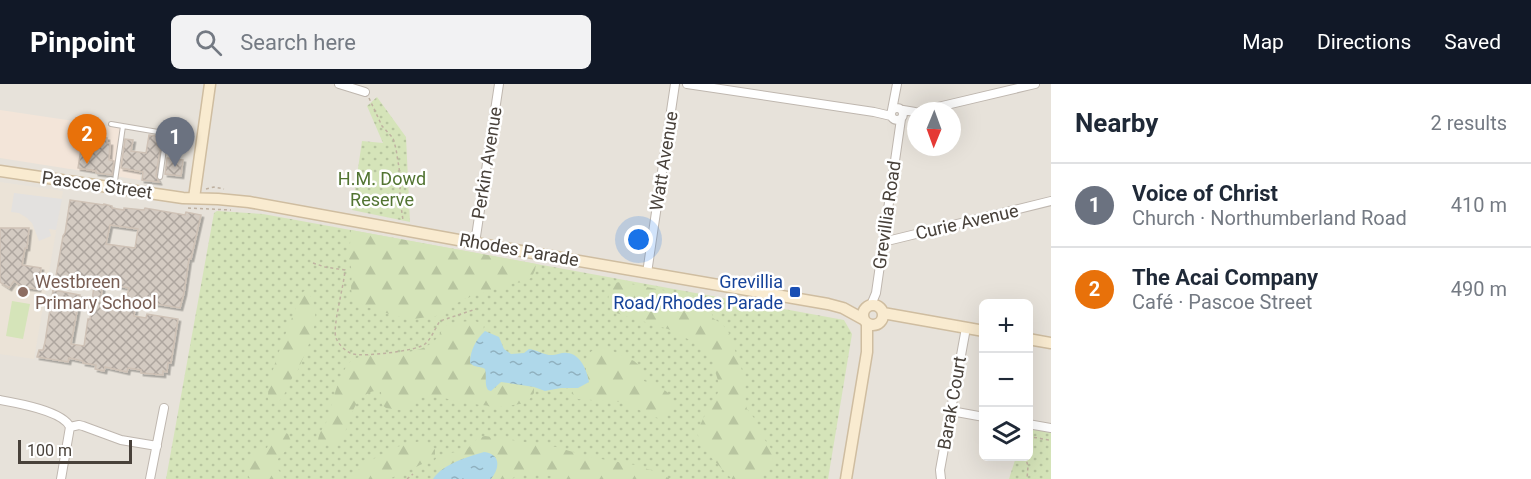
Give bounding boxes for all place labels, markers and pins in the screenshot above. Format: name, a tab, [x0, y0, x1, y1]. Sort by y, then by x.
pin: 2	[68, 115, 106, 164]
pin: 1	[156, 118, 195, 167]
place label: Westbreen Primary School	[35, 271, 157, 313]
place label: Grevillia Road/Rhodes Parade	[613, 271, 783, 313]
marker: Westbreen Primary School	[16, 285, 30, 299]
marker: Grevillia Road/Rhodes Parade	[788, 285, 802, 299]

